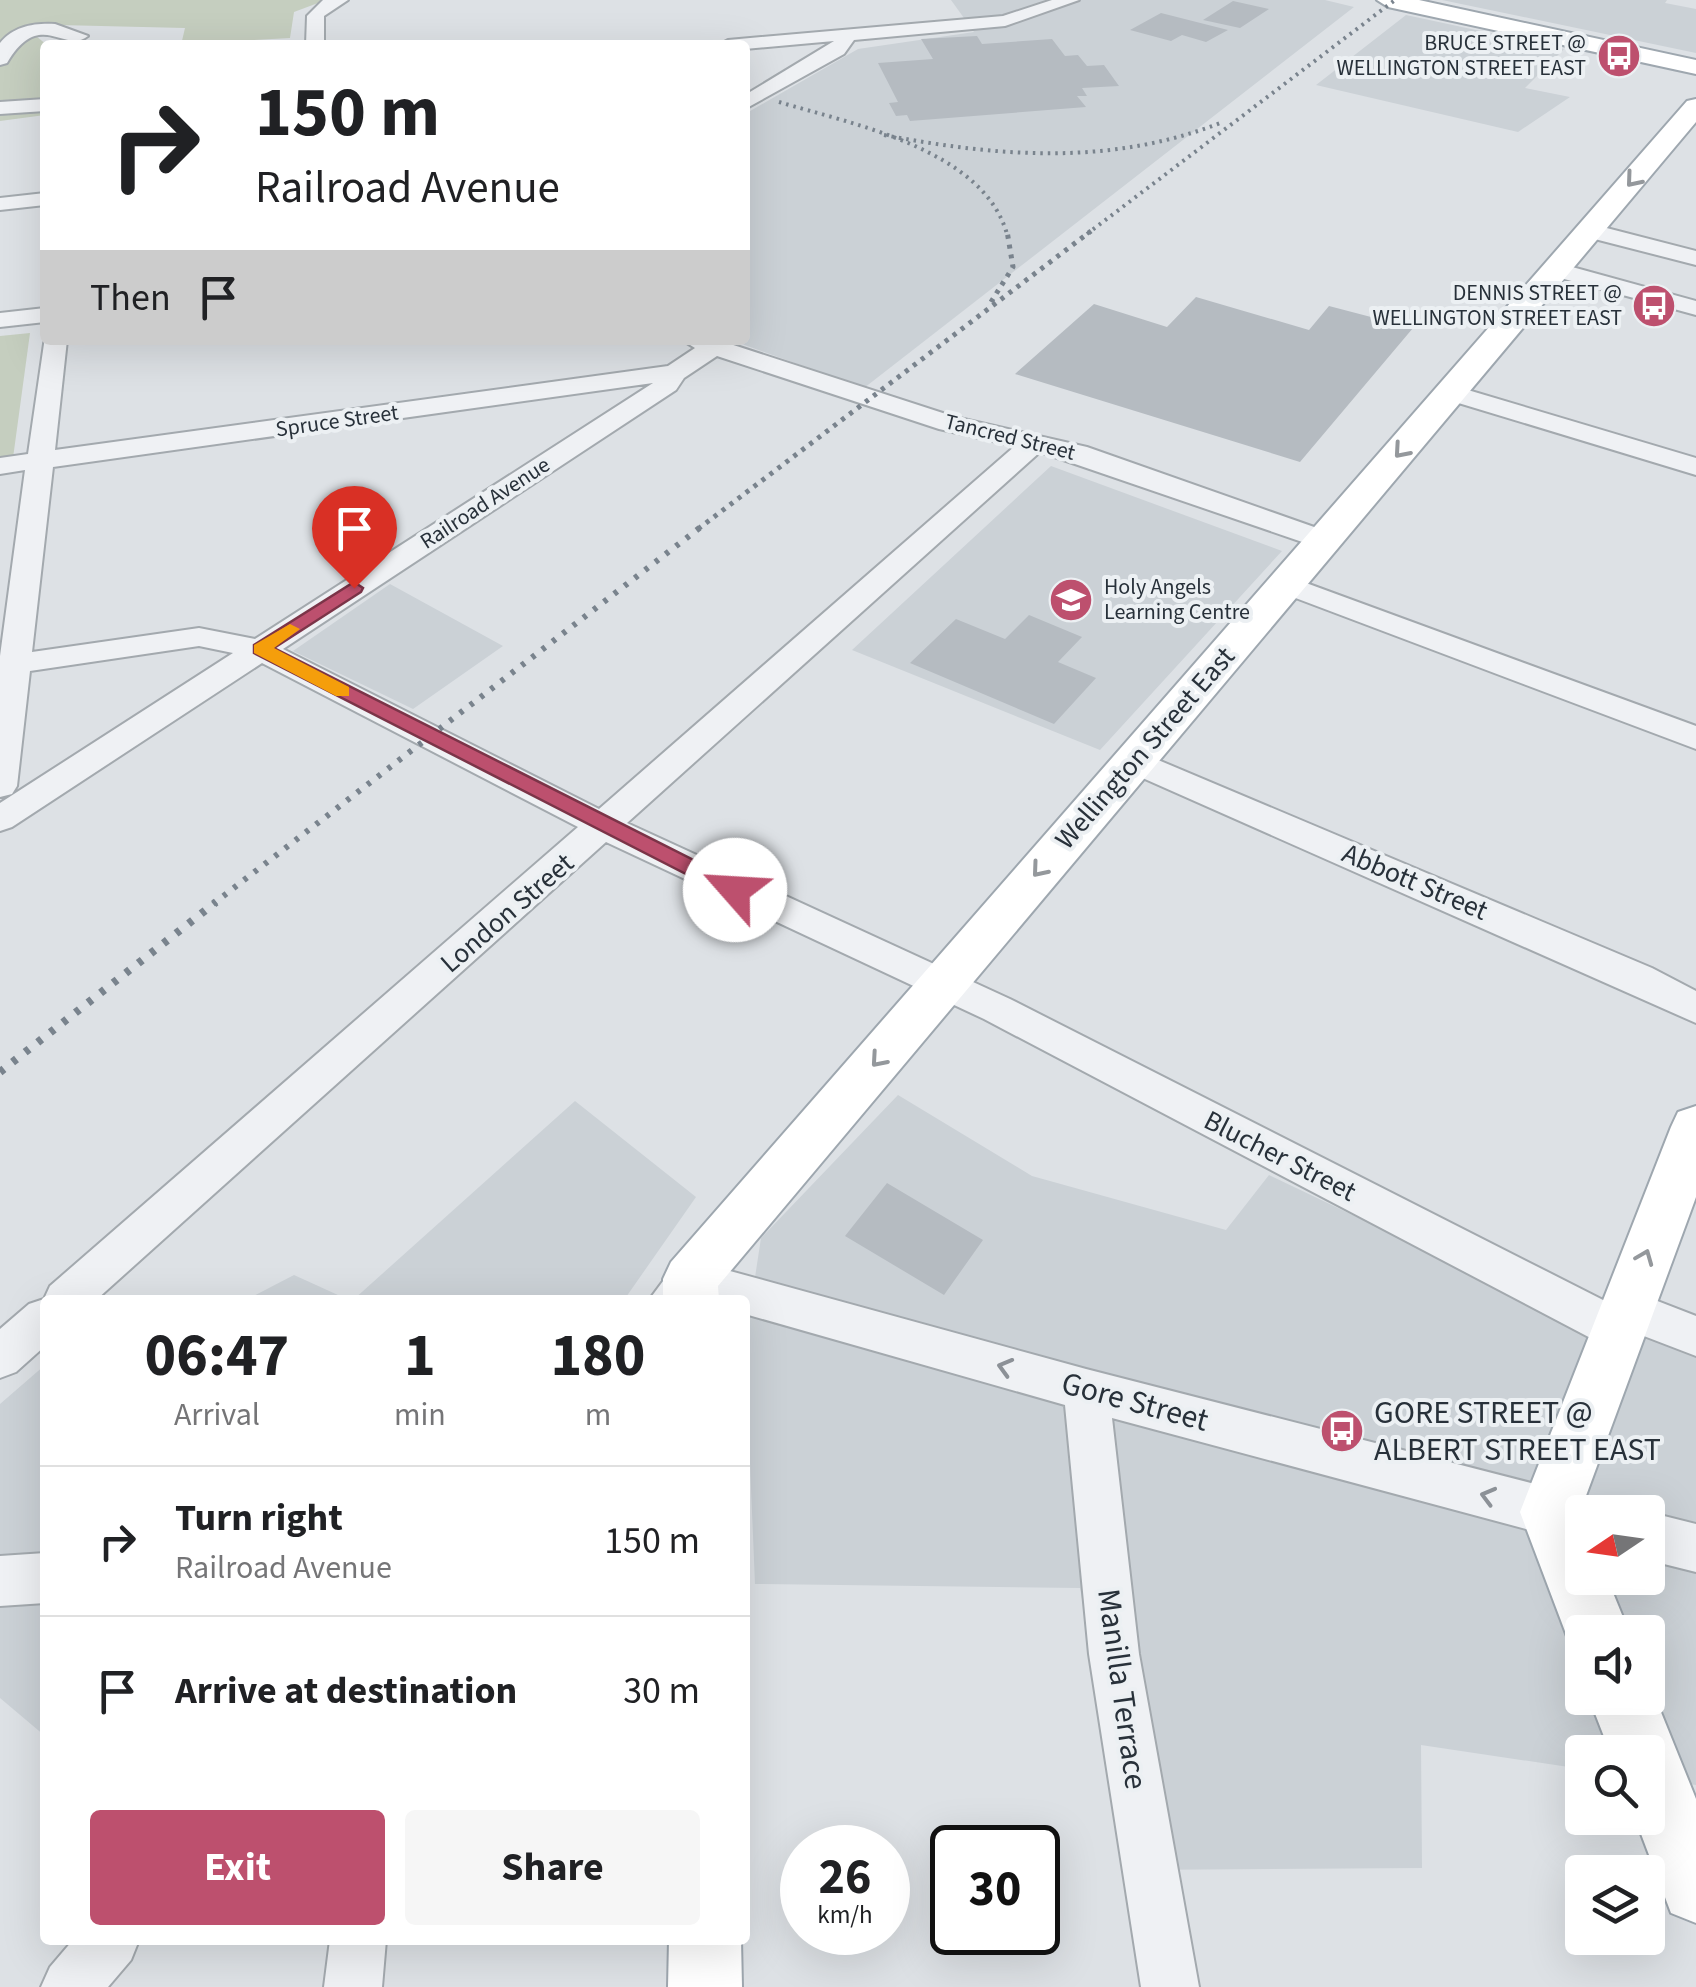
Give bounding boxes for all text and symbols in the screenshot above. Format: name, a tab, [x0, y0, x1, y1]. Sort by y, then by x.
place label: BRUCE STREET @ WELLINGTON STREET EAST	[1336, 27, 1586, 84]
bus stop icon: BRUCE STREET @ WELLINGTON STREET EAST	[1596, 33, 1642, 79]
text: 150 m	[255, 63, 440, 163]
icon: right	[90, 80, 220, 210]
text: Railroad Avenue	[255, 156, 560, 220]
one-way arrow	[1627, 168, 1645, 186]
icon: arrive	[191, 270, 246, 325]
text: Then	[90, 271, 171, 325]
place label: DENNIS STREET @ WELLINGTON STREET EAST	[1372, 277, 1622, 334]
bus stop icon: DENNIS STREET @ WELLINGTON STREET EAST	[1631, 283, 1677, 329]
street label: Spruce Street	[274, 396, 401, 445]
street label: Tancred Street	[941, 405, 1079, 469]
one-way arrow	[1395, 439, 1413, 458]
street label: Railroad Avenue	[414, 449, 556, 557]
pin	[312, 486, 397, 589]
icon: arrive	[327, 501, 382, 556]
place label: Holy Angels Learning Centre	[1104, 571, 1250, 628]
school or university icon: Holy Angels Learning Centre	[1048, 577, 1094, 623]
street label: Wellington Street East	[1046, 638, 1245, 858]
street label: Abbott Street	[1336, 833, 1495, 931]
position arrow	[683, 838, 787, 942]
street label: London Street	[431, 843, 583, 982]
one-way arrow	[1033, 858, 1051, 877]
one-way arrow	[872, 1048, 890, 1067]
street label: Blucher Street	[1197, 1100, 1364, 1212]
one-way arrow	[1633, 1249, 1653, 1266]
text: 06:47	[145, 1314, 289, 1399]
text: 1	[404, 1314, 436, 1399]
text: 180	[550, 1314, 645, 1399]
one-way arrow	[997, 1358, 1014, 1379]
street label: Gore Street	[1056, 1360, 1214, 1444]
place label: GORE STREET @ ALBERT STREET EAST	[1374, 1390, 1661, 1473]
text: Arrival	[174, 1392, 260, 1438]
text: min	[394, 1392, 446, 1438]
text: m	[585, 1392, 611, 1438]
bus stop icon: GORE STREET @ ALBERT STREET EAST	[1319, 1408, 1365, 1454]
one-way arrow	[1480, 1486, 1497, 1507]
text: Turn right	[175, 1491, 343, 1545]
north arrow	[1565, 1495, 1665, 1595]
map controls	[1565, 1495, 1665, 1955]
icon: right	[90, 1514, 145, 1569]
text: 150 m	[604, 1514, 700, 1568]
text: Railroad Avenue	[175, 1545, 392, 1591]
street label: Manilla Terrace	[1085, 1586, 1159, 1792]
button: sound	[1565, 1615, 1665, 1715]
icon: arrive	[90, 1664, 145, 1719]
text: Arrive at destination	[175, 1664, 517, 1718]
text: 30 m	[623, 1664, 700, 1718]
button: search	[1565, 1735, 1665, 1835]
button: Exit	[90, 1810, 385, 1925]
button: Share	[405, 1810, 700, 1925]
speed limit sign: 30	[930, 1825, 1060, 1955]
text: 26	[819, 1842, 871, 1913]
button: layers	[1565, 1855, 1665, 1955]
text: km/h	[817, 1897, 873, 1933]

